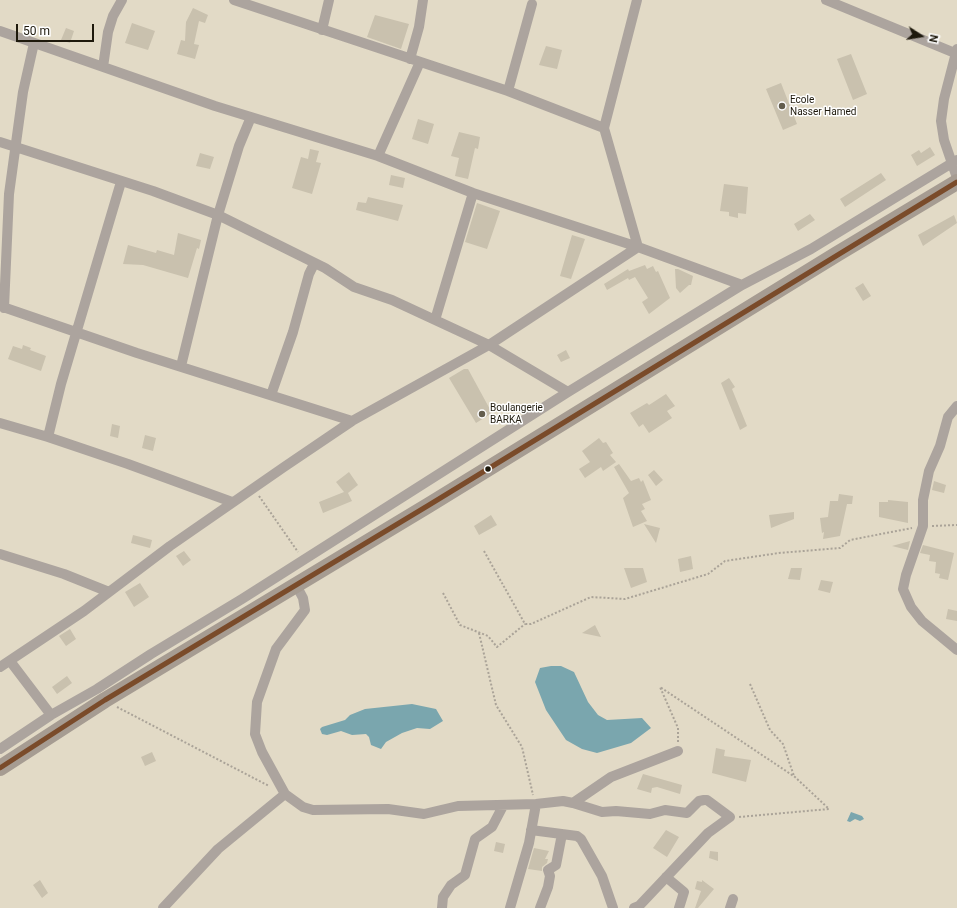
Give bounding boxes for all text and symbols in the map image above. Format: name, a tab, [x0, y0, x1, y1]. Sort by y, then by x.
scale bar	[18, 16, 96, 42]
north arrow	[901, 16, 941, 56]
text: 50 m	[23, 24, 50, 38]
text: N	[926, 33, 940, 44]
place label: Ecole Nasser Hamed	[790, 94, 856, 118]
marker: Ecole Nasser Hamed	[777, 101, 787, 111]
place label: Boulangerie BARKA	[490, 402, 543, 426]
marker: Boulangerie BARKA	[477, 409, 487, 419]
unlabelled marker	[483, 464, 493, 474]

